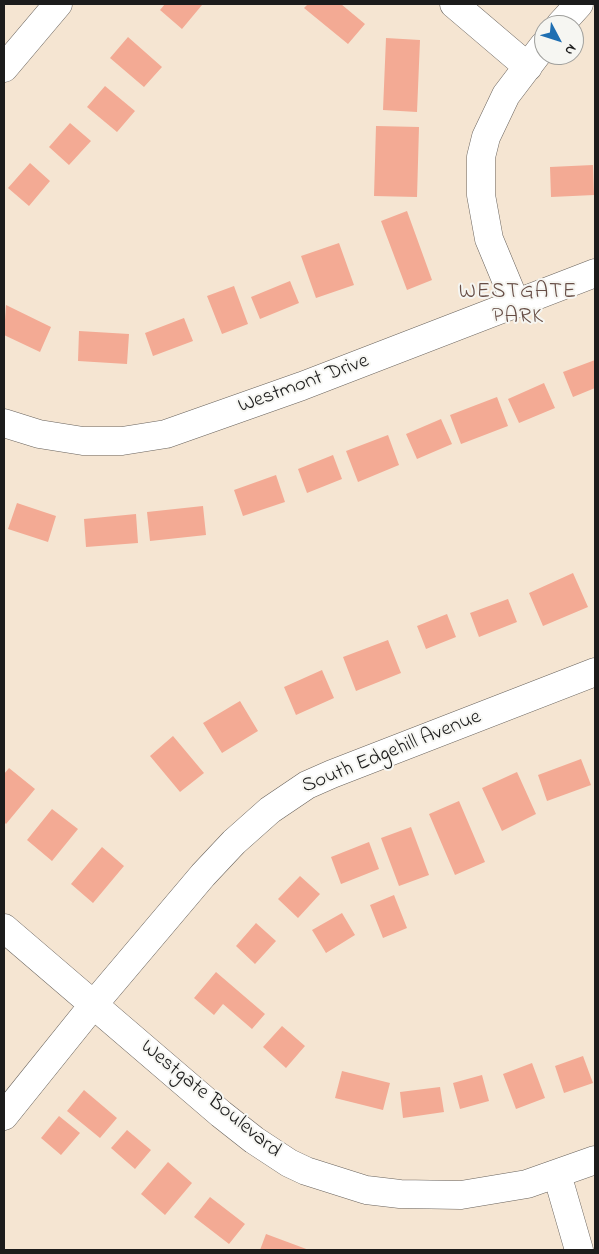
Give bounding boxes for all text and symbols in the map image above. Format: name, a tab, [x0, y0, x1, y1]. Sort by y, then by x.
north arrow	[534, 15, 584, 65]
text: N	[559, 39, 581, 60]
district label: WESTGATE PARK	[458, 280, 578, 332]
street label: Westmont Drive	[235, 350, 373, 420]
street label: South Edgehill Avenue	[299, 706, 485, 800]
street label: Westgate Boulevard	[135, 1036, 285, 1164]

